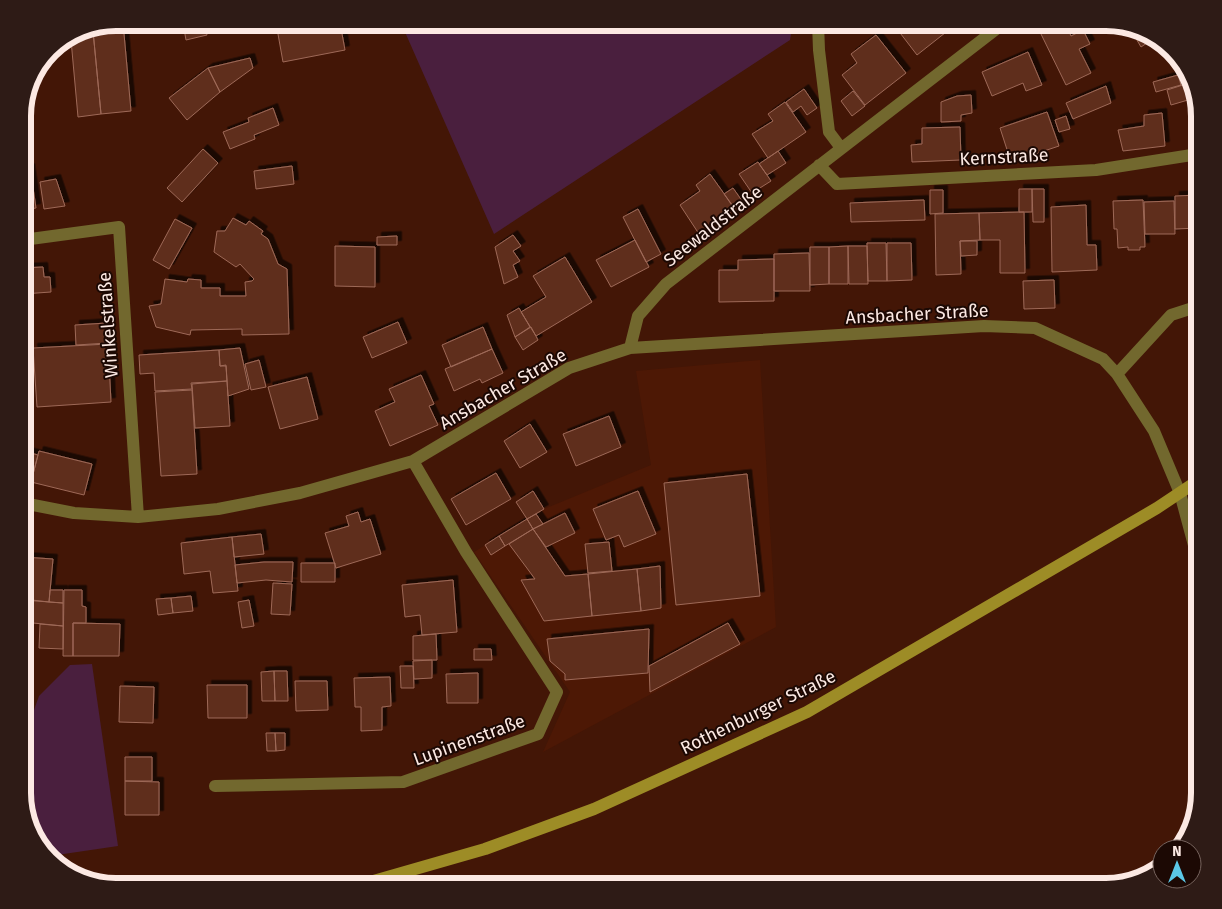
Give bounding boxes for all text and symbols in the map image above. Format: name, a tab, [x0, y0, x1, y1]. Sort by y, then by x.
street label: Kernstraße	[959, 144, 1049, 170]
street label: Seewaldstraße	[659, 181, 767, 271]
street label: Winkelstraße	[93, 271, 123, 379]
street label: Ansbacher Straße	[845, 299, 989, 329]
street label: Ansbacher Straße	[436, 344, 570, 434]
street label: Rothenburger Straße	[677, 665, 839, 759]
street label: Lupinenstraße	[410, 710, 528, 770]
north arrow	[1152, 839, 1202, 889]
text: N	[1172, 843, 1182, 860]

